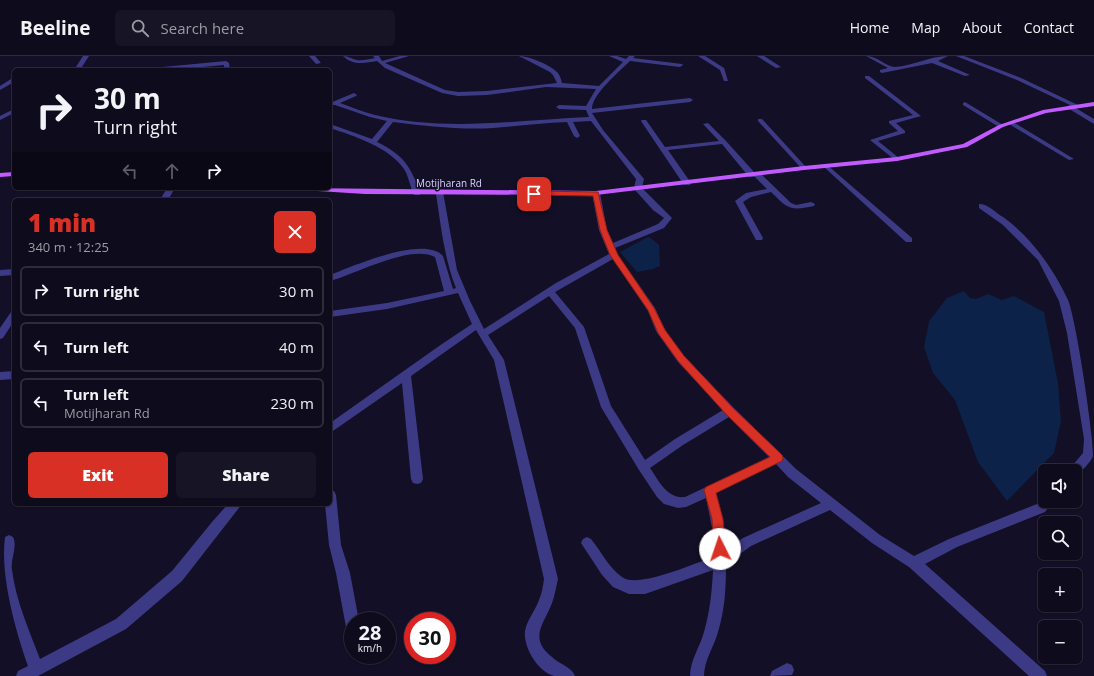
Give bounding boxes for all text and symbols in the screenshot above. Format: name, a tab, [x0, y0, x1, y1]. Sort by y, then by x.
search box	[115, 10, 395, 46]
text: Beeline	[20, 15, 91, 41]
icon: search	[129, 17, 151, 39]
text: Search here	[161, 18, 244, 38]
text: Home	[850, 18, 889, 37]
text: Map	[911, 18, 940, 37]
text: About	[962, 18, 1002, 37]
text: Contact	[1024, 18, 1074, 37]
text: 30 m	[94, 79, 161, 117]
icon: right	[28, 84, 80, 136]
text: Turn right	[94, 115, 177, 139]
icon: left	[119, 160, 141, 182]
icon: ahead	[161, 160, 183, 182]
icon: right	[203, 160, 225, 182]
street label: Motijharan Rd	[416, 176, 482, 190]
pin	[517, 177, 551, 211]
icon: arrive	[523, 183, 545, 205]
text: 1 min	[28, 206, 96, 239]
button: close	[274, 211, 316, 253]
text: 340 m · 12:25	[28, 238, 109, 256]
icon: right	[30, 280, 52, 302]
text: Turn right	[64, 281, 139, 301]
text: 30 m	[279, 281, 314, 301]
icon: left	[30, 336, 52, 358]
text: Turn left	[64, 337, 129, 357]
text: 40 m	[279, 337, 314, 357]
text: Turn left	[64, 384, 129, 404]
icon: left	[30, 392, 52, 414]
text: 230 m	[270, 393, 314, 413]
text: Motijharan Rd	[64, 404, 150, 422]
button: Exit	[28, 452, 168, 498]
button: Share	[176, 452, 316, 498]
map controls	[1038, 464, 1082, 664]
button: sound	[1038, 464, 1082, 508]
button: search	[1038, 516, 1082, 560]
position arrow	[699, 528, 741, 570]
button: +	[1038, 568, 1082, 612]
speed limit sign: 30	[404, 612, 456, 664]
text: 28	[359, 619, 381, 646]
button: −	[1038, 620, 1082, 664]
text: km/h	[358, 641, 382, 655]

